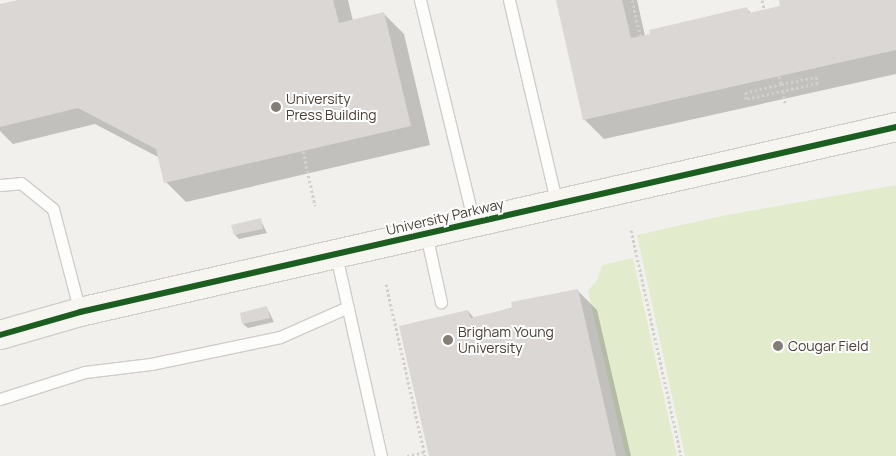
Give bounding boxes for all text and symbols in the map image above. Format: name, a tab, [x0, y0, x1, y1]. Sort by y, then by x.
place label: University Press Building	[286, 91, 377, 124]
marker: University Press Building	[270, 101, 282, 113]
street label: University Parkway	[384, 195, 506, 239]
place label: Brigham Young University	[458, 324, 554, 357]
marker: Brigham Young University	[442, 334, 454, 346]
place label: Cougar Field	[788, 338, 869, 354]
marker: Cougar Field	[772, 340, 784, 352]

